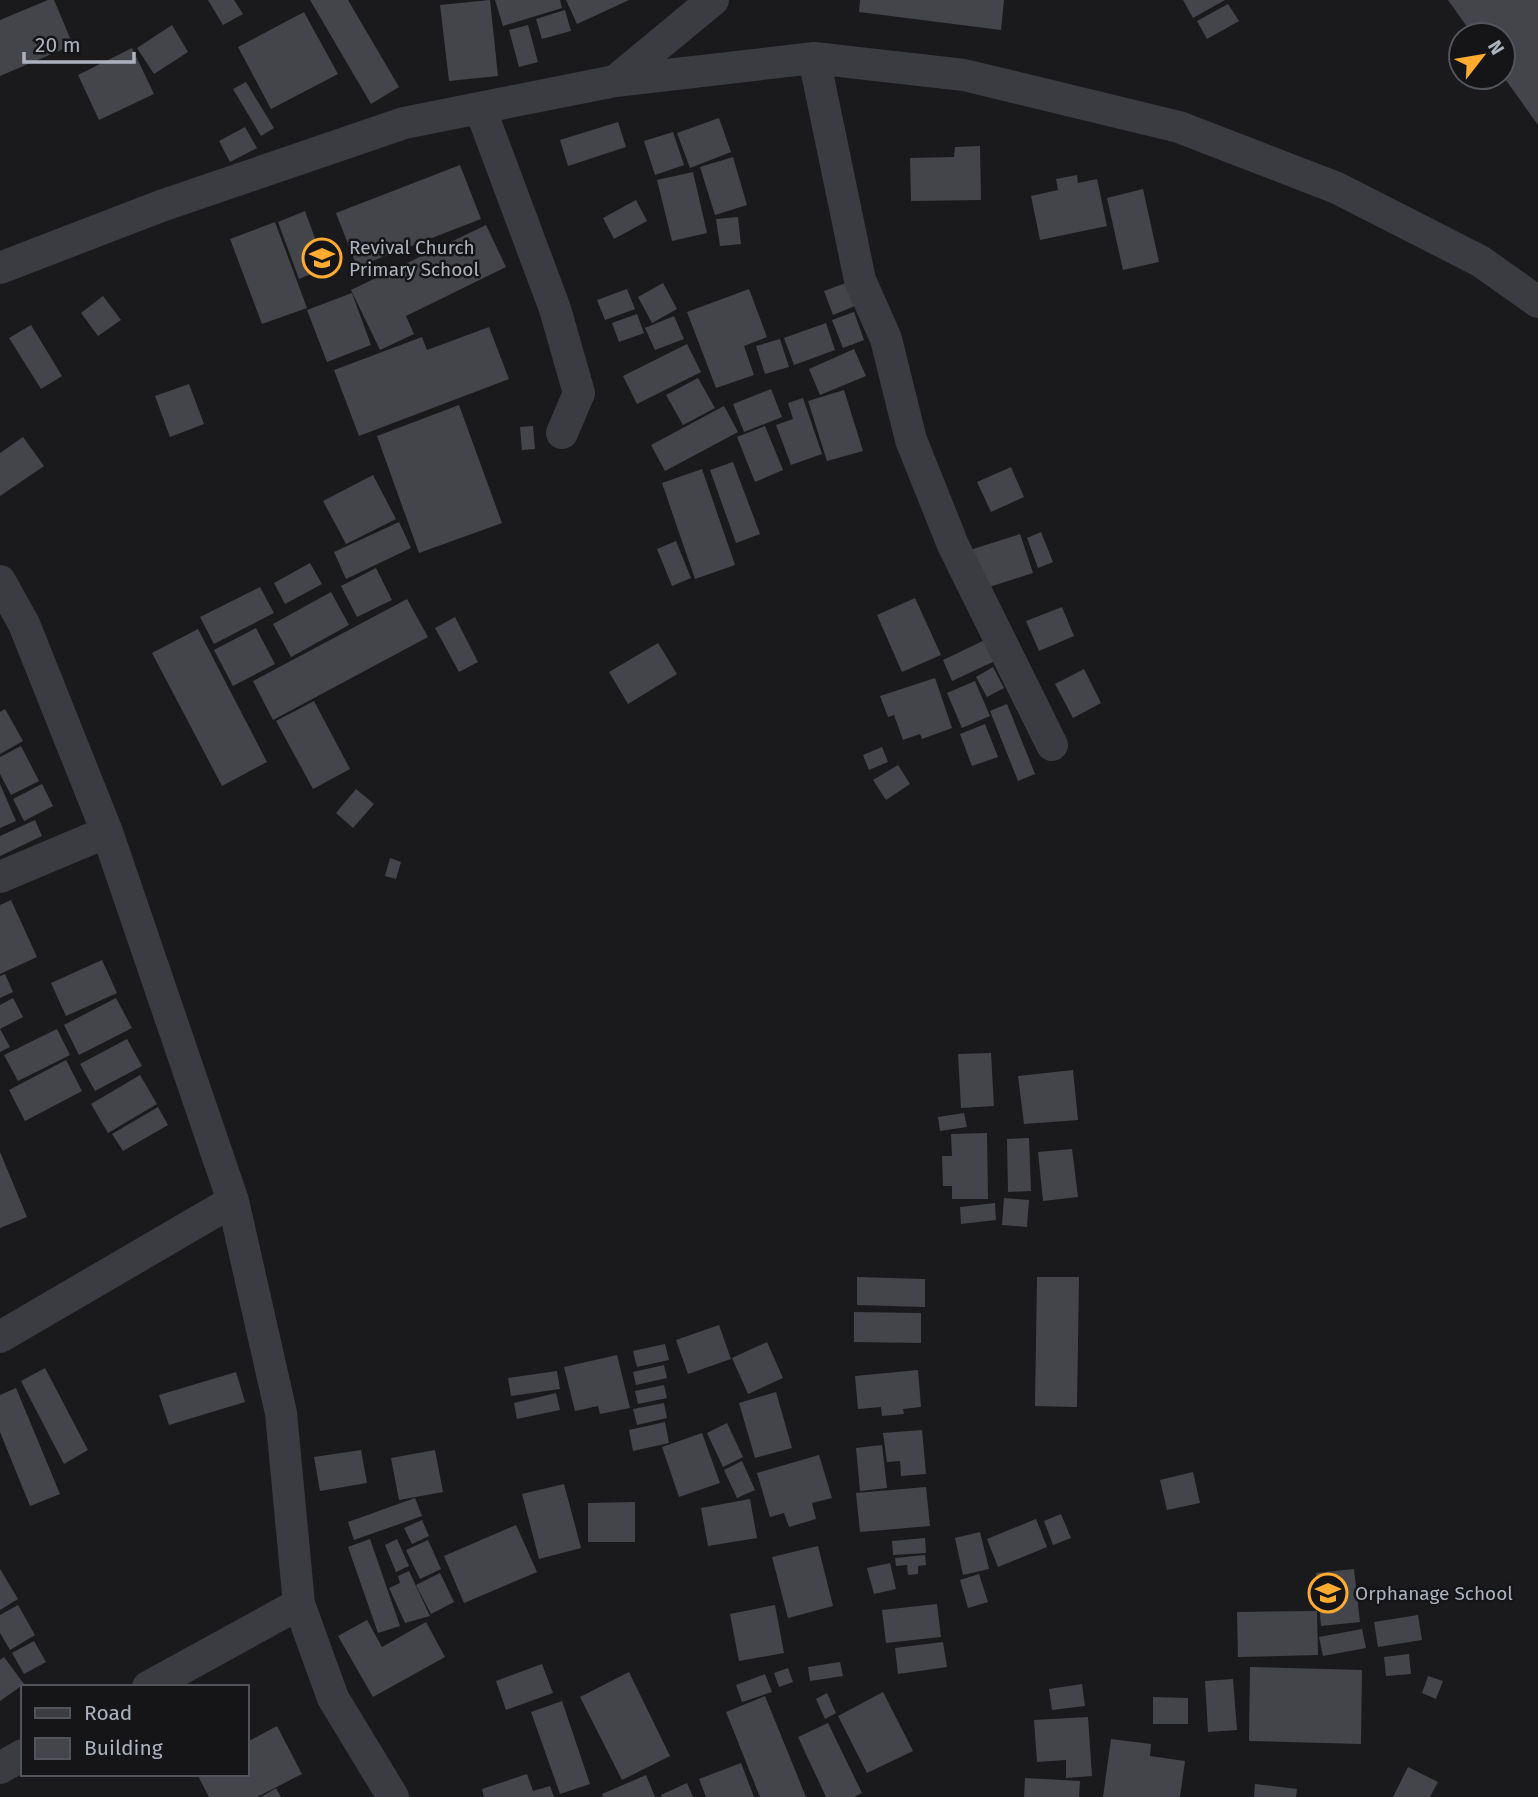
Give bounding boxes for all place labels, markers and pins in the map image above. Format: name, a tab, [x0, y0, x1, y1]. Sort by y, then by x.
place label: Revival Church Primary School	[349, 236, 479, 281]
school or university icon: Revival Church Primary School	[301, 237, 343, 279]
school or university icon: Orphanage School	[1307, 1572, 1349, 1614]
place label: Orphanage School	[1355, 1582, 1513, 1605]

